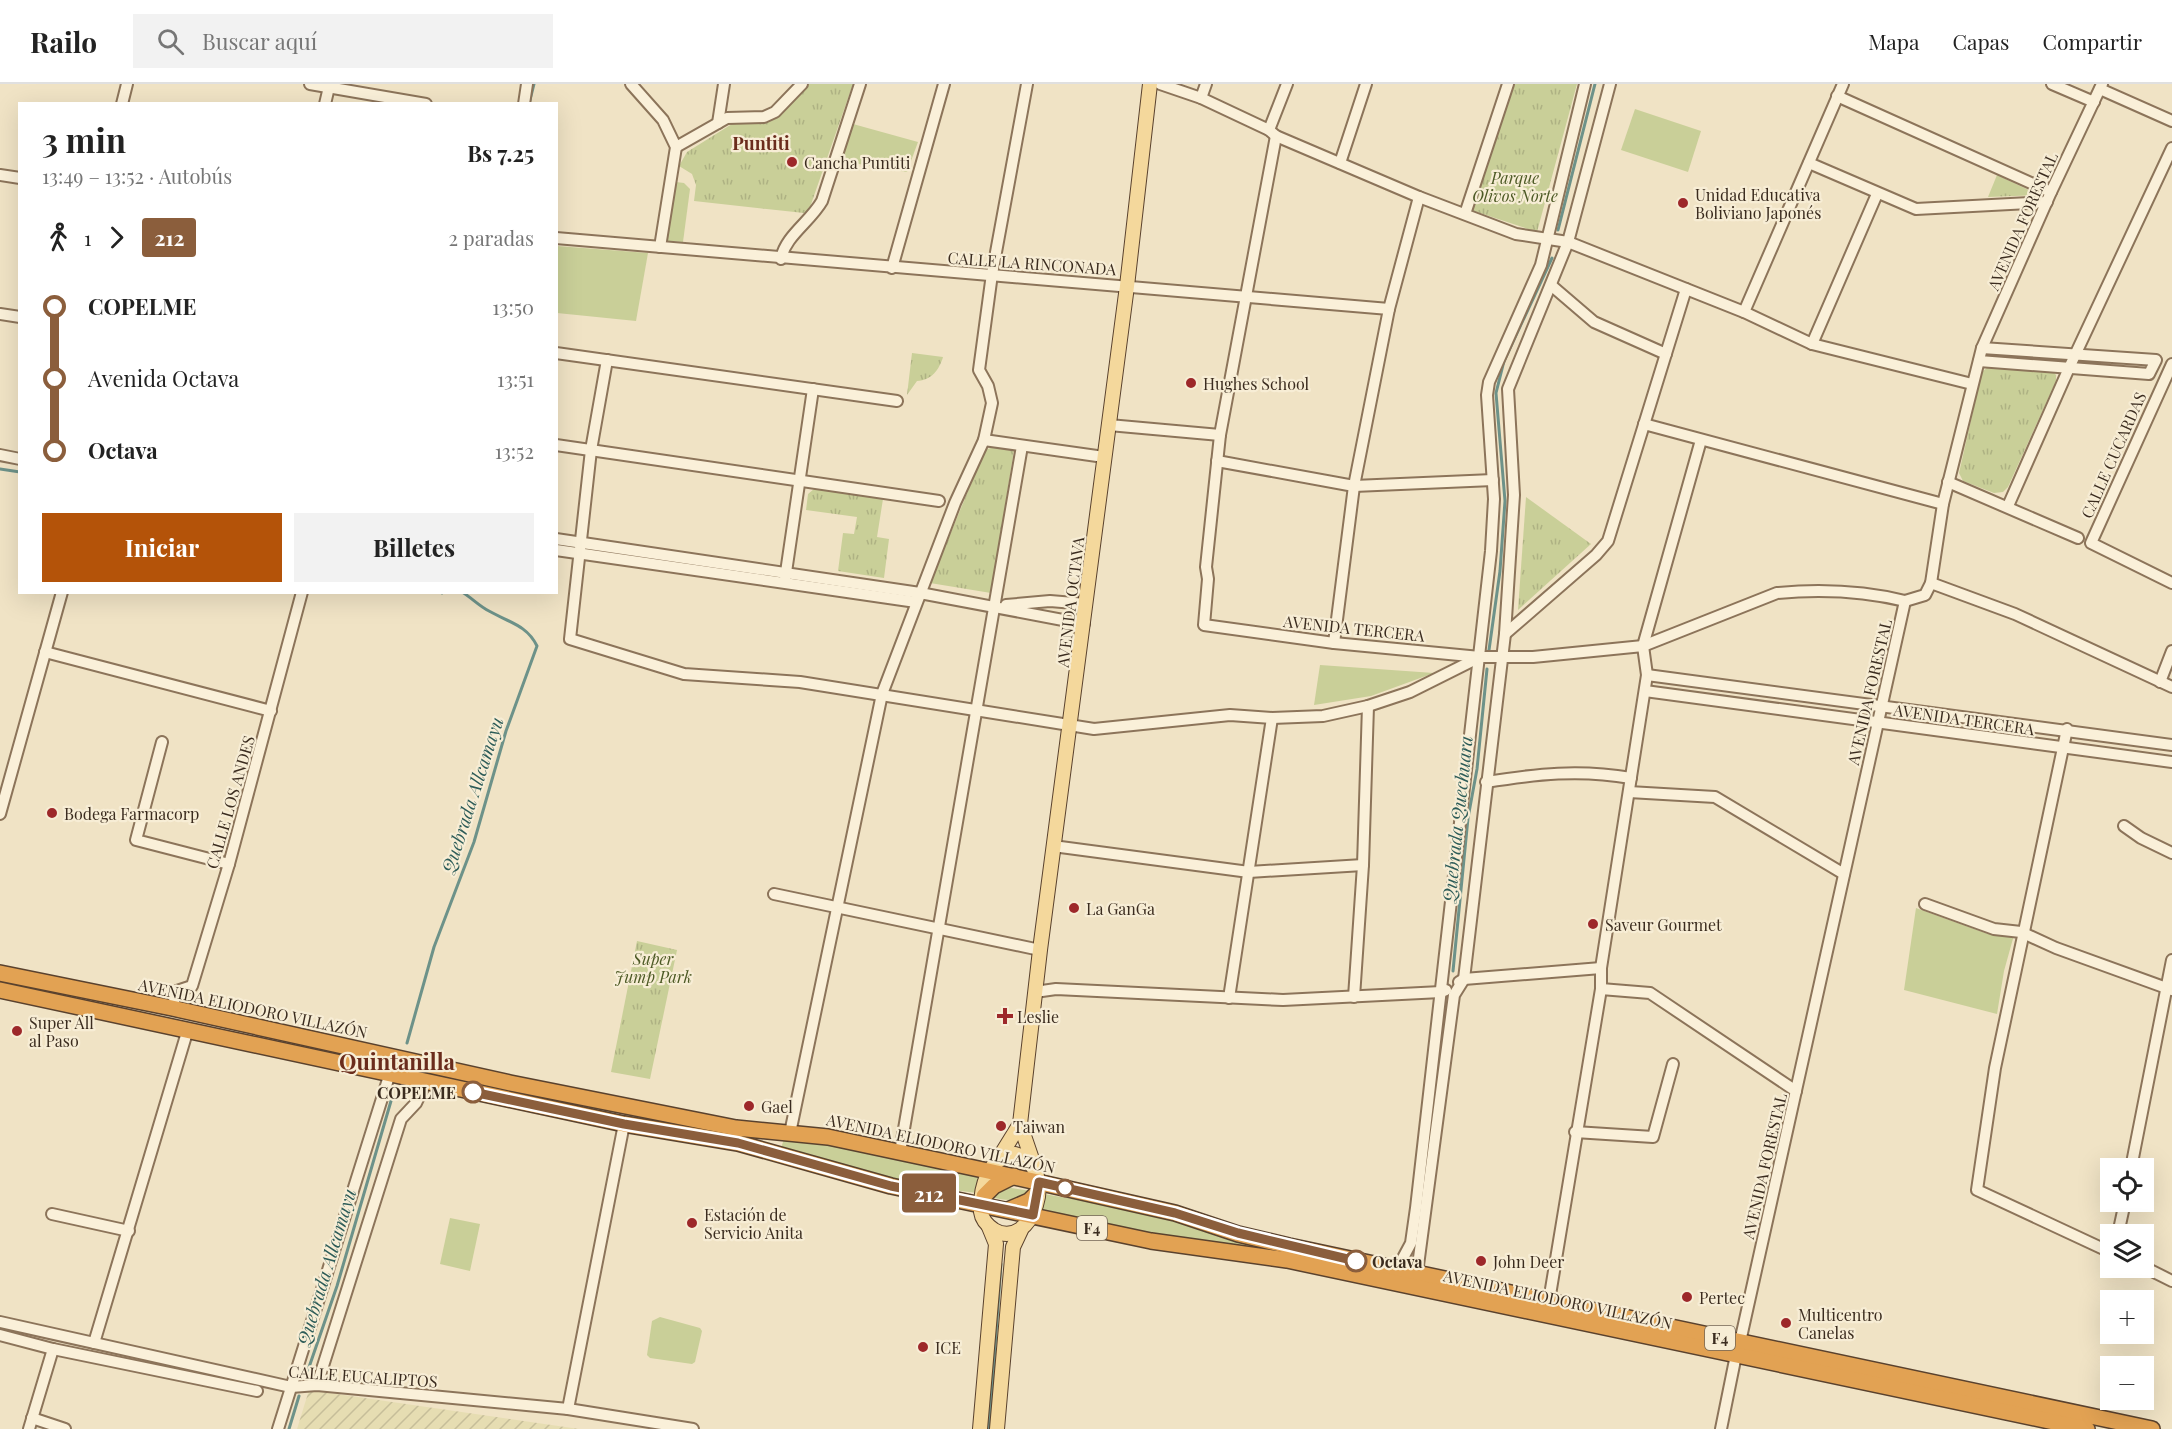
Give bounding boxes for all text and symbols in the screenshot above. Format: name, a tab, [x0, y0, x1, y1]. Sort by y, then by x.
search box	[133, 14, 553, 68]
text: Railo	[30, 23, 97, 60]
icon: search	[154, 25, 187, 58]
text: Buscar aquí	[202, 26, 317, 56]
text: Mapa	[1868, 27, 1920, 55]
text: Capas	[1953, 27, 2009, 55]
text: Compartir	[2042, 27, 2142, 55]
text: 3 min	[42, 117, 126, 161]
district label: Puntiti	[732, 131, 790, 155]
text: Bs 7.25	[467, 138, 534, 168]
street label: AVENIDA FORESTAL	[1982, 149, 2062, 294]
place label: Cancha Puntiti	[804, 152, 911, 173]
marker: Cancha Puntiti	[785, 155, 799, 169]
text: 13:49 – 13:52 · Autobús	[42, 162, 232, 189]
park label: Parque Olivos Norte	[1472, 167, 1558, 206]
place label: Unidad Educativa Boliviano Japonés	[1695, 184, 1821, 223]
marker: Unidad Educativa Boliviano Japonés	[1676, 196, 1690, 210]
icon: walk	[42, 221, 75, 254]
icon: forward	[100, 221, 133, 254]
text: 212	[154, 223, 184, 251]
text: 1	[84, 224, 91, 251]
text: 2 paradas	[448, 224, 534, 251]
street label: CALLE LA RINCONADA	[947, 247, 1118, 279]
text: COPELME	[88, 291, 197, 321]
text: 13:50	[492, 293, 534, 320]
text: Avenida Octava	[88, 363, 239, 393]
text: 13:51	[497, 365, 534, 392]
place label: Hughes School	[1203, 373, 1310, 394]
marker: Hughes School	[1184, 376, 1198, 390]
street label: CALLE CUCARDAS	[2076, 389, 2150, 521]
text: Octava	[88, 435, 158, 465]
text: 13:52	[495, 437, 534, 464]
button: Iniciar	[42, 513, 282, 582]
button: Billetes	[294, 513, 534, 582]
street label: AVENIDA OCTAVA	[1051, 535, 1089, 670]
street label: AVENIDA TERCERA	[1281, 610, 1427, 646]
street label: AVENIDA FORESTAL	[1842, 617, 1896, 768]
street label: AVENIDA TERCERA	[1891, 699, 2037, 739]
water label: Quebrada Allcamayu	[435, 714, 509, 877]
street label: CALLE LOS ANDES	[201, 733, 259, 871]
water label: Quebrada Quechuara	[1436, 735, 1478, 904]
place label: Bodega Farmacorp	[64, 803, 199, 824]
marker: Bodega Farmacorp	[45, 806, 59, 820]
place label: La GanGa	[1086, 898, 1155, 919]
marker: La GanGa	[1067, 901, 1081, 915]
place label: Saveur Gourmet	[1605, 914, 1722, 935]
marker: Saveur Gourmet	[1586, 917, 1600, 931]
park label: Super Jump Park	[614, 948, 692, 987]
street label: AVENIDA ELIODORO VILLAZÓN	[136, 973, 369, 1043]
place label: Leslie	[1017, 1006, 1059, 1027]
marker: Leslie	[998, 1009, 1012, 1023]
place label: Super All al Paso	[29, 1012, 94, 1051]
marker: Super All al Paso	[10, 1024, 24, 1038]
district label: Quintanilla	[339, 1046, 456, 1076]
marker: COPELME	[462, 1081, 484, 1103]
place label: COPELME	[377, 1082, 456, 1103]
street label: AVENIDA FORESTAL	[1737, 1091, 1791, 1242]
place label: Gael	[761, 1096, 793, 1117]
marker: Gael	[742, 1099, 756, 1113]
street label: AVENIDA ELIODORO VILLAZÓN	[824, 1108, 1057, 1178]
place label: Taiwan	[1013, 1116, 1066, 1137]
marker: Taiwan	[994, 1119, 1008, 1133]
map controls	[2100, 1158, 2154, 1410]
button: locate	[2100, 1158, 2154, 1212]
line badge: 212	[894, 1174, 964, 1212]
text: 212	[914, 1179, 944, 1207]
unlabelled marker	[1056, 1179, 1074, 1197]
water label: Quebrada Allcamayu	[290, 1186, 361, 1349]
place label: Estación de Servicio Anita	[704, 1204, 803, 1243]
marker: Estación de Servicio Anita	[685, 1216, 699, 1230]
road number: F4	[1077, 1216, 1107, 1240]
button: layers	[2100, 1224, 2154, 1278]
marker: Octava	[1345, 1250, 1367, 1272]
place label: Octava	[1372, 1251, 1423, 1272]
place label: John Deer	[1492, 1251, 1564, 1272]
marker: John Deer	[1474, 1254, 1488, 1268]
street label: AVENIDA ELIODORO VILLAZÓN	[1441, 1264, 1674, 1334]
place label: Pertec	[1699, 1287, 1745, 1308]
marker: Pertec	[1680, 1290, 1694, 1304]
button: +	[2100, 1290, 2154, 1344]
place label: Multicentro Canelas	[1798, 1304, 1883, 1343]
marker: Multicentro Canelas	[1779, 1316, 1793, 1330]
road number: F4	[1705, 1326, 1735, 1350]
place label: ICE	[935, 1337, 961, 1358]
marker: ICE	[916, 1340, 930, 1354]
button: −	[2100, 1356, 2154, 1410]
street label: CALLE EUCALIPTOS	[288, 1360, 438, 1392]

